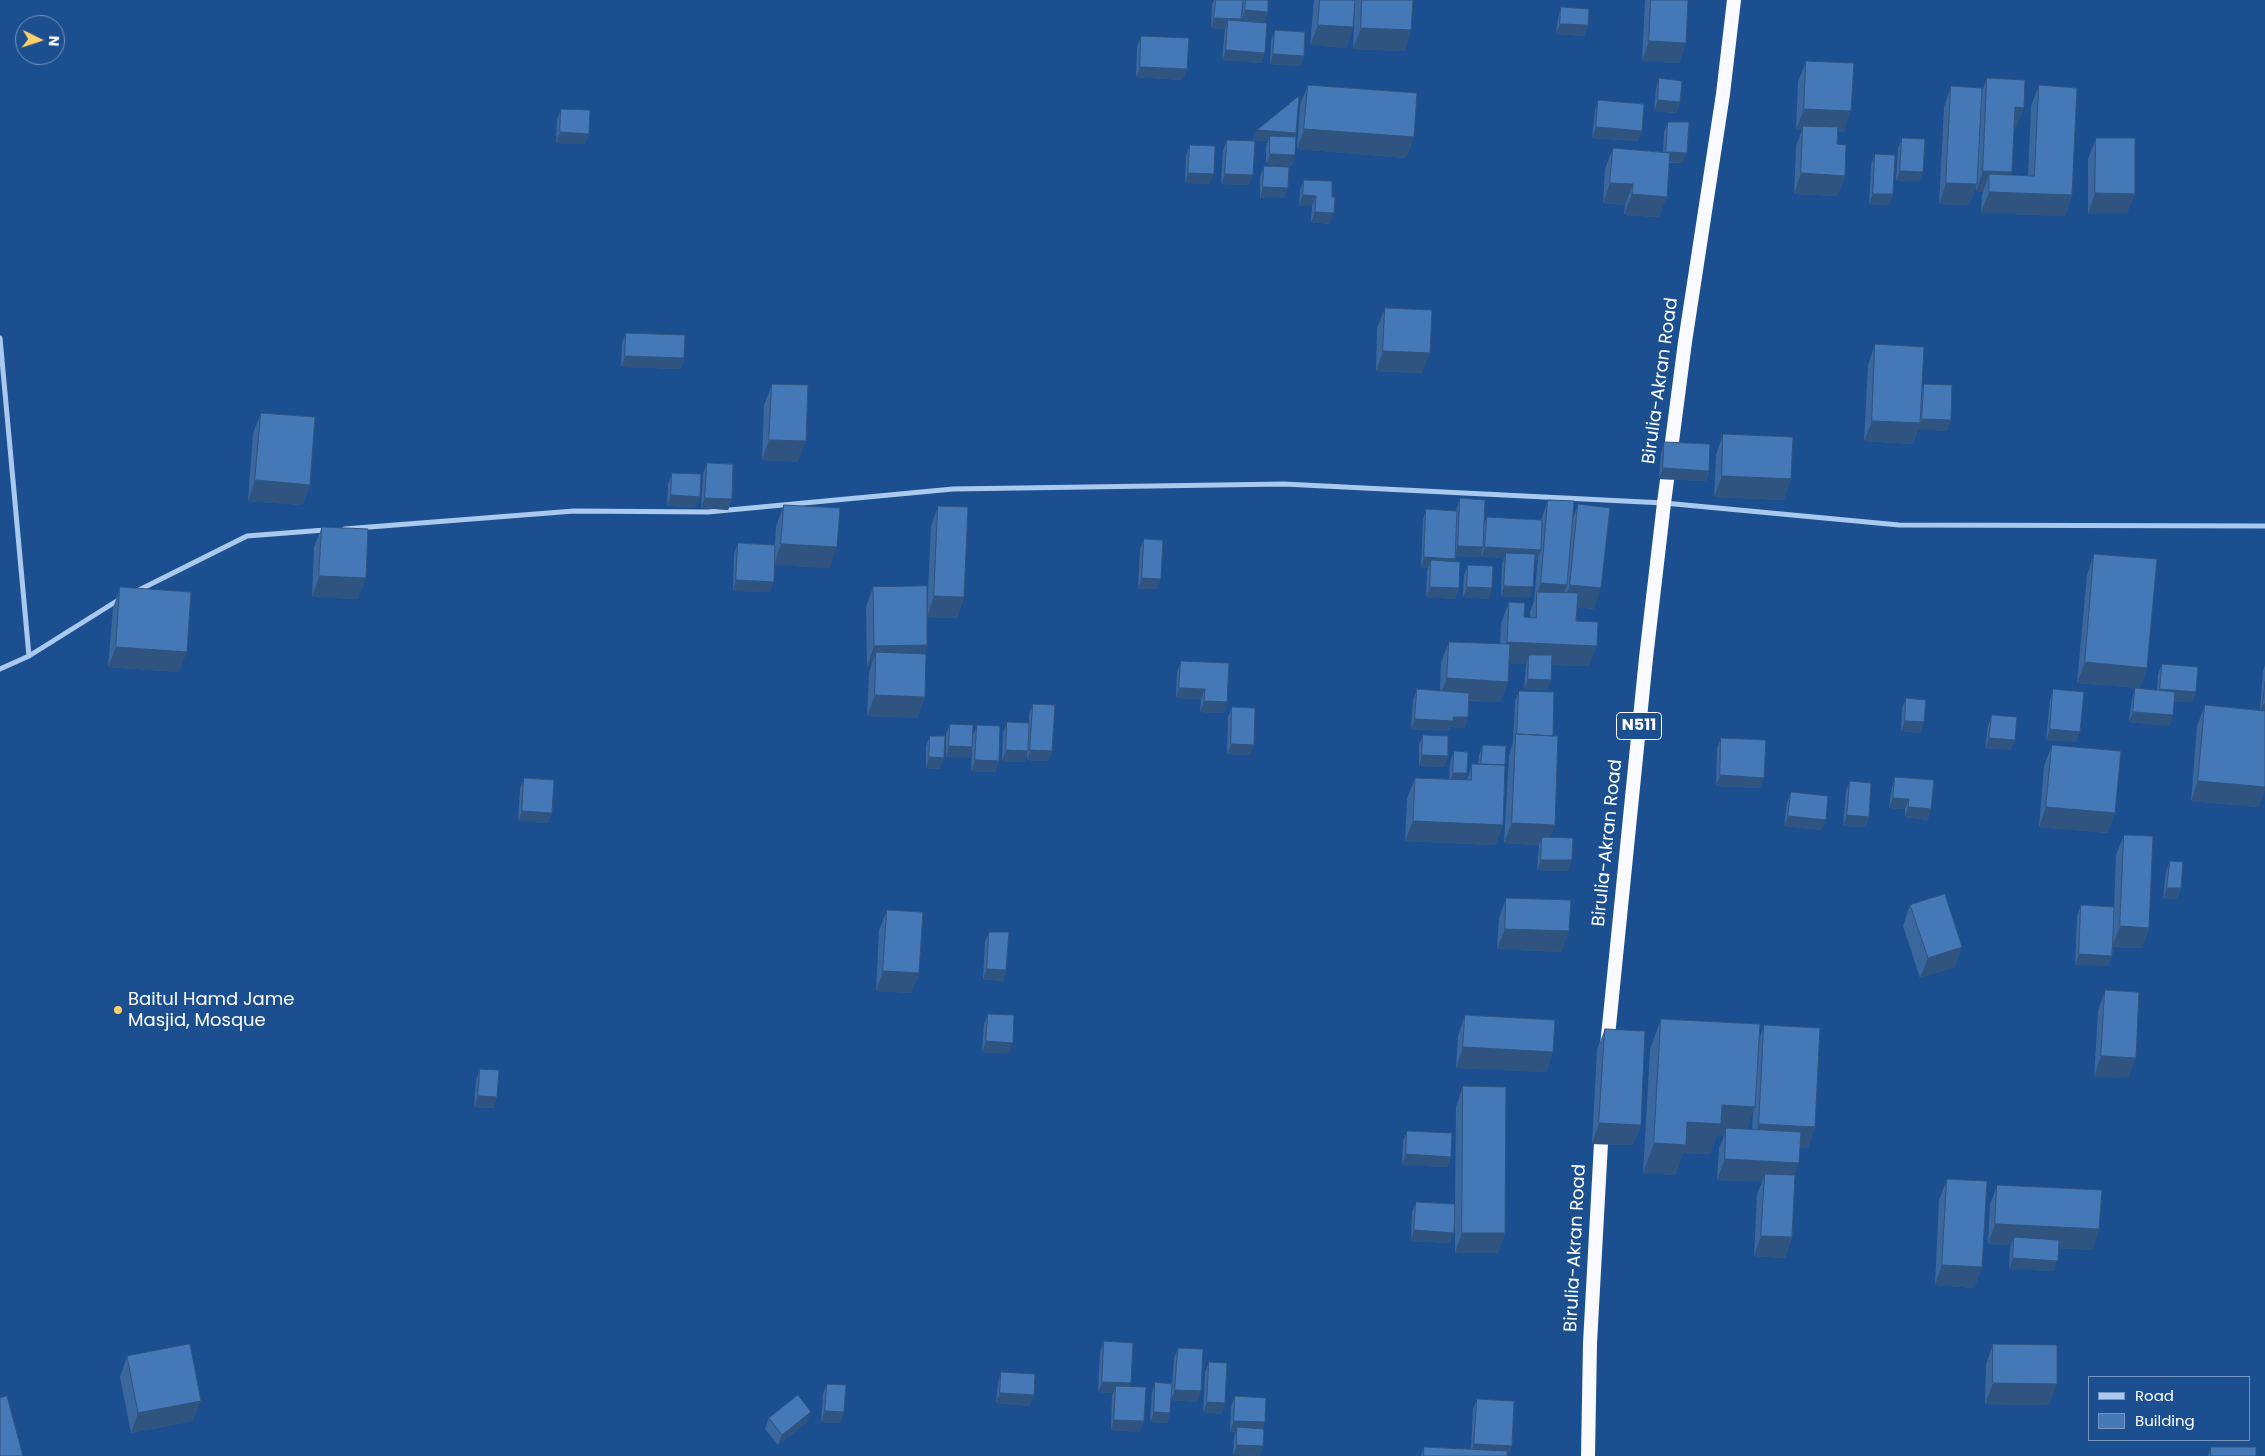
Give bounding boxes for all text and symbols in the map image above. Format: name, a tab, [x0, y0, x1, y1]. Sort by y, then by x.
north arrow	[15, 15, 65, 65]
text: N	[44, 35, 64, 47]
street label: Birulia-Akran Road	[1639, 296, 1683, 466]
road number: N511	[1616, 712, 1662, 739]
street label: Birulia-Akran Road	[1588, 758, 1628, 928]
place label: Baitul Hamd Jame Masjid, Mosque	[128, 989, 294, 1032]
marker: Baitul Hamd Jame Masjid, Mosque	[112, 1004, 124, 1016]
street label: Birulia-Akran Road	[1561, 1164, 1591, 1332]
legend	[2088, 1376, 2250, 1441]
text: Road	[2135, 1385, 2174, 1406]
text: Building	[2135, 1410, 2195, 1431]

